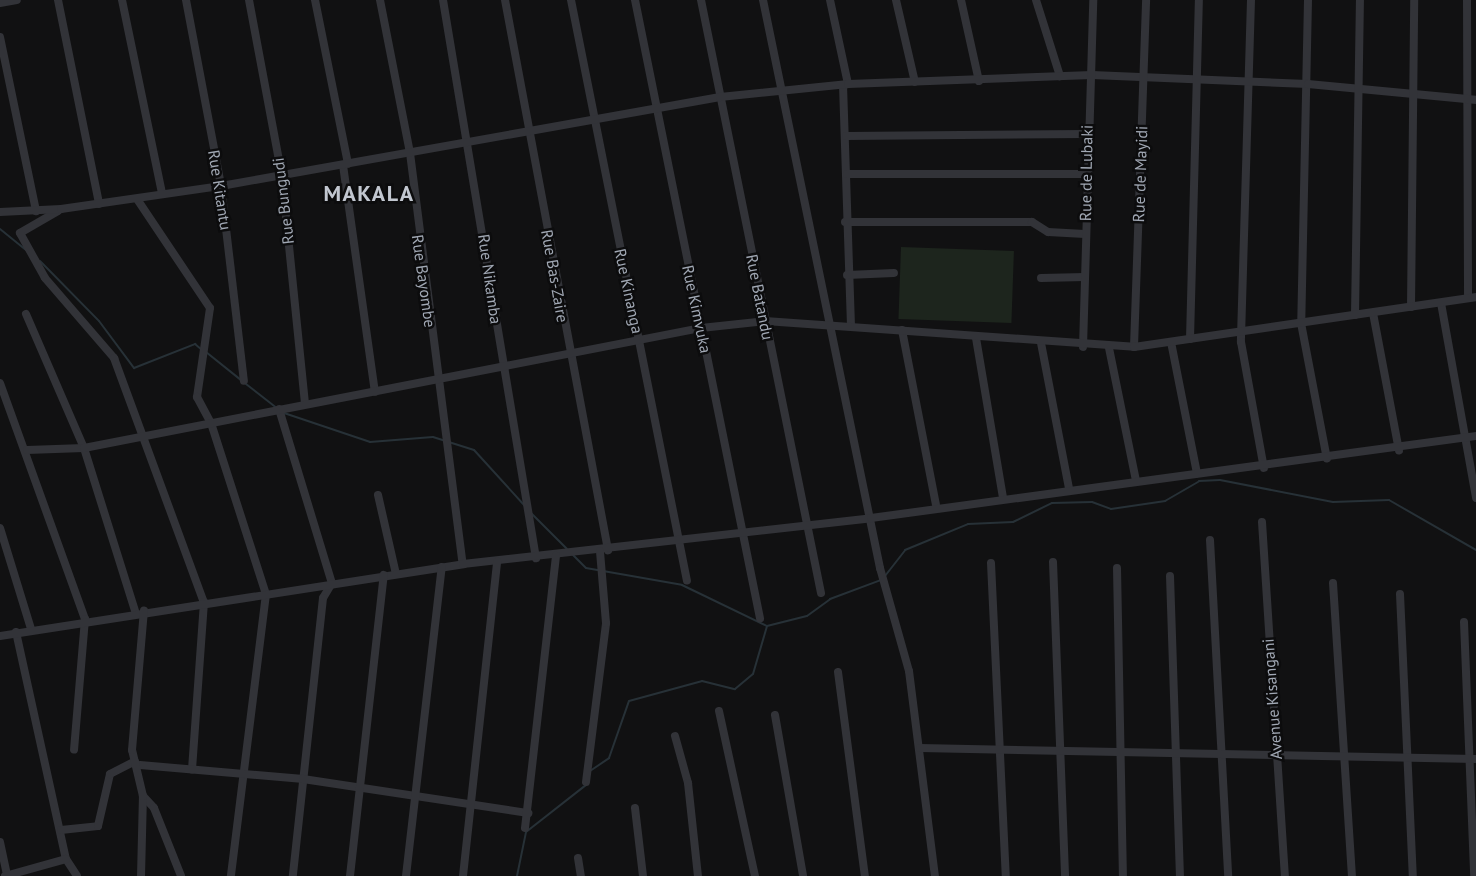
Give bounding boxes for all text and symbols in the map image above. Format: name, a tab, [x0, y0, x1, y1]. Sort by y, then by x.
street label: Rue de Lubaki	[1076, 125, 1096, 221]
street label: Rue de Mayidi	[1129, 125, 1151, 223]
street label: Rue Kitantu	[204, 149, 236, 231]
street label: Rue Bungudi	[268, 157, 298, 245]
district label: MAKALA	[323, 181, 415, 207]
street label: Rue Bas-Zaire	[537, 228, 573, 324]
street label: Rue Bayombe	[408, 233, 440, 329]
street label: Rue Nikamba	[474, 233, 506, 325]
street label: Rue Kinanga	[611, 247, 647, 335]
street label: Rue Batandu	[742, 252, 778, 342]
street label: Rue Kimvuka	[678, 263, 716, 355]
street label: Avenue Kisangani	[1258, 638, 1286, 760]

